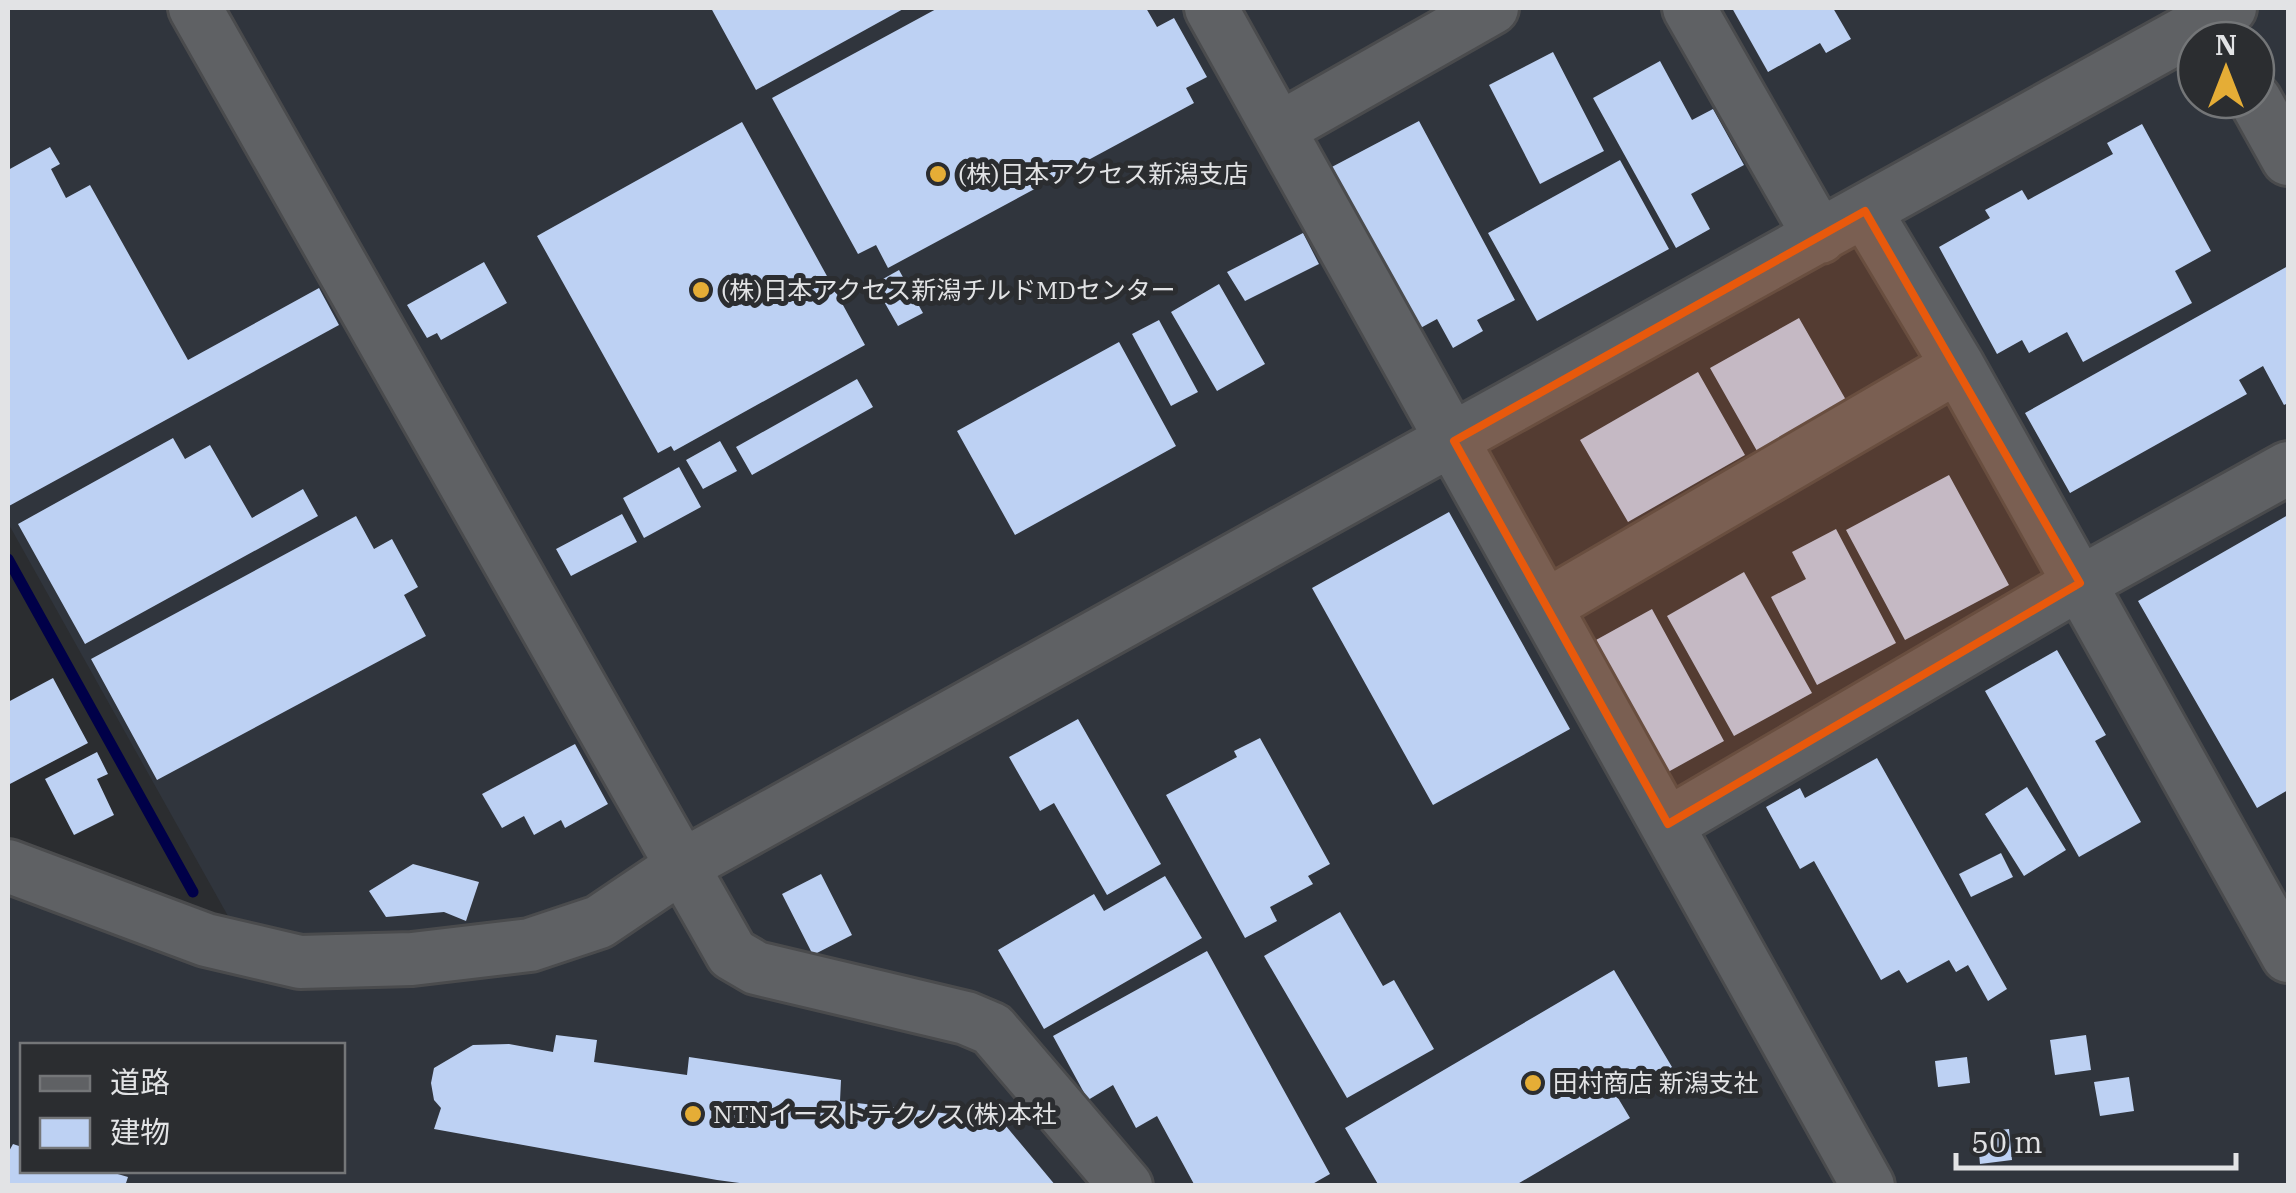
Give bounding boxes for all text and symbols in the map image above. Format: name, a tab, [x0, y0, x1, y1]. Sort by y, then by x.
north arrow	[2176, 20, 2276, 120]
text: N	[2215, 26, 2237, 63]
place label: (株)日本アクセス新潟支店	[958, 157, 1248, 190]
marker: (株)日本アクセス新潟支店	[927, 163, 949, 185]
place label: (株)日本アクセス新潟チルドMDセンター	[721, 273, 1176, 306]
marker: (株)日本アクセス新潟チルドMDセンター	[690, 279, 712, 301]
legend	[20, 1043, 345, 1173]
text: 道路	[110, 1062, 170, 1101]
place label: 田村商店 新潟支社	[1553, 1066, 1759, 1099]
marker: 田村商店 新潟支社	[1522, 1072, 1544, 1094]
place label: NTNイーストテクノス(株)本社	[713, 1097, 1057, 1130]
marker: NTNイーストテクノス(株)本社	[682, 1103, 704, 1125]
scale bar	[1956, 1108, 2236, 1170]
text: 建物	[110, 1112, 170, 1151]
text: 50 m	[1971, 1122, 2043, 1161]

